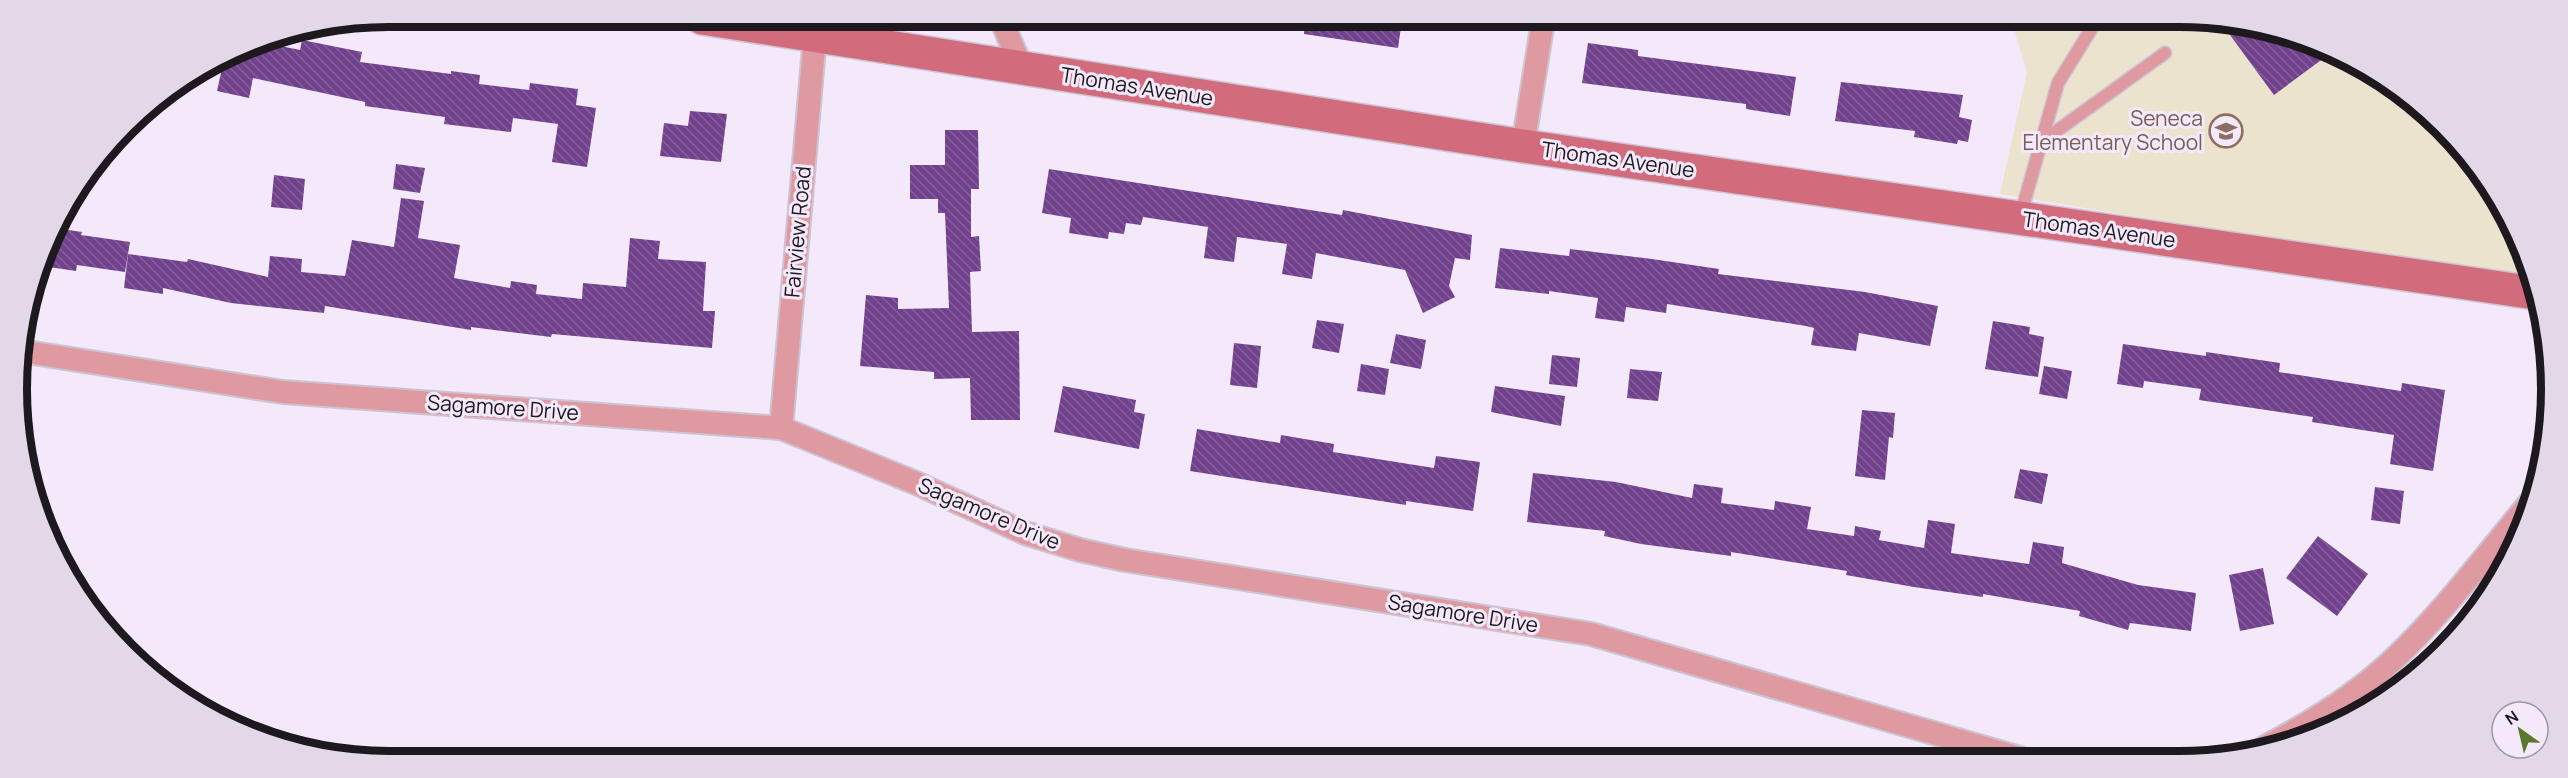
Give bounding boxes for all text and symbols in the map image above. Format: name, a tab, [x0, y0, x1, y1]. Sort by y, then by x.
street label: Thomas Avenue	[1059, 60, 1215, 112]
place label: Seneca Elementary School	[2022, 104, 2203, 156]
school or university icon: Seneca Elementary School	[2208, 113, 2244, 149]
street label: Thomas Avenue	[1540, 134, 1696, 184]
street label: Fairview Road	[777, 165, 817, 299]
street label: Thomas Avenue	[2021, 204, 2177, 254]
street label: Sagamore Drive	[426, 388, 580, 426]
street label: Sagamore Drive	[914, 471, 1065, 556]
street label: Sagamore Drive	[1386, 587, 1540, 639]
north arrow	[2490, 700, 2550, 760]
text: N	[2501, 705, 2523, 730]

